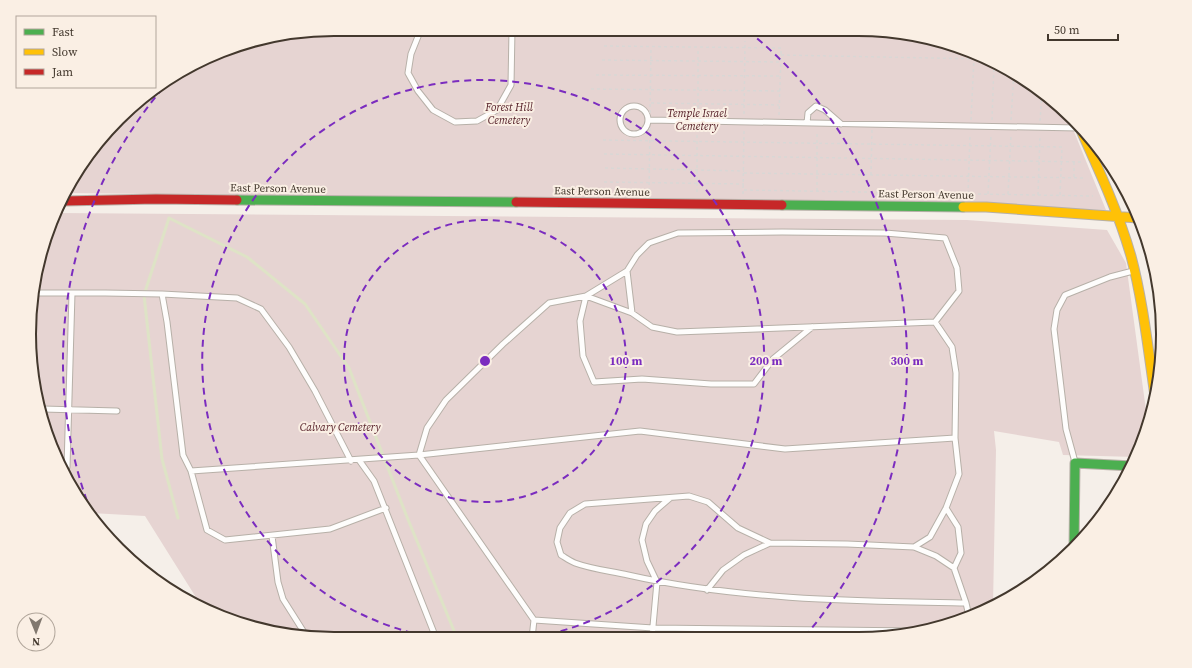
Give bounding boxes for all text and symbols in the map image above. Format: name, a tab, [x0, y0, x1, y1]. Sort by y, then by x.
legend	[16, 16, 156, 88]
scale bar	[1048, 16, 1118, 42]
text: 50 m	[1054, 22, 1080, 38]
text: Fast	[52, 24, 74, 40]
text: Slow	[52, 44, 78, 60]
text: Jam	[51, 64, 73, 80]
park label: Forest Hill Cemetery	[484, 100, 534, 128]
park label: Temple Israel Cemetery	[667, 106, 728, 134]
street label: East Person Avenue	[230, 180, 326, 197]
street label: East Person Avenue	[554, 183, 650, 200]
street label: East Person Avenue	[878, 186, 974, 203]
text: 100 m	[610, 353, 643, 369]
text: 200 m	[750, 353, 783, 369]
text: 300 m	[891, 353, 924, 369]
centre of rings	[478, 354, 492, 368]
park label: Calvary Cemetery	[300, 420, 381, 435]
north arrow	[16, 612, 56, 652]
text: N	[32, 634, 40, 649]

